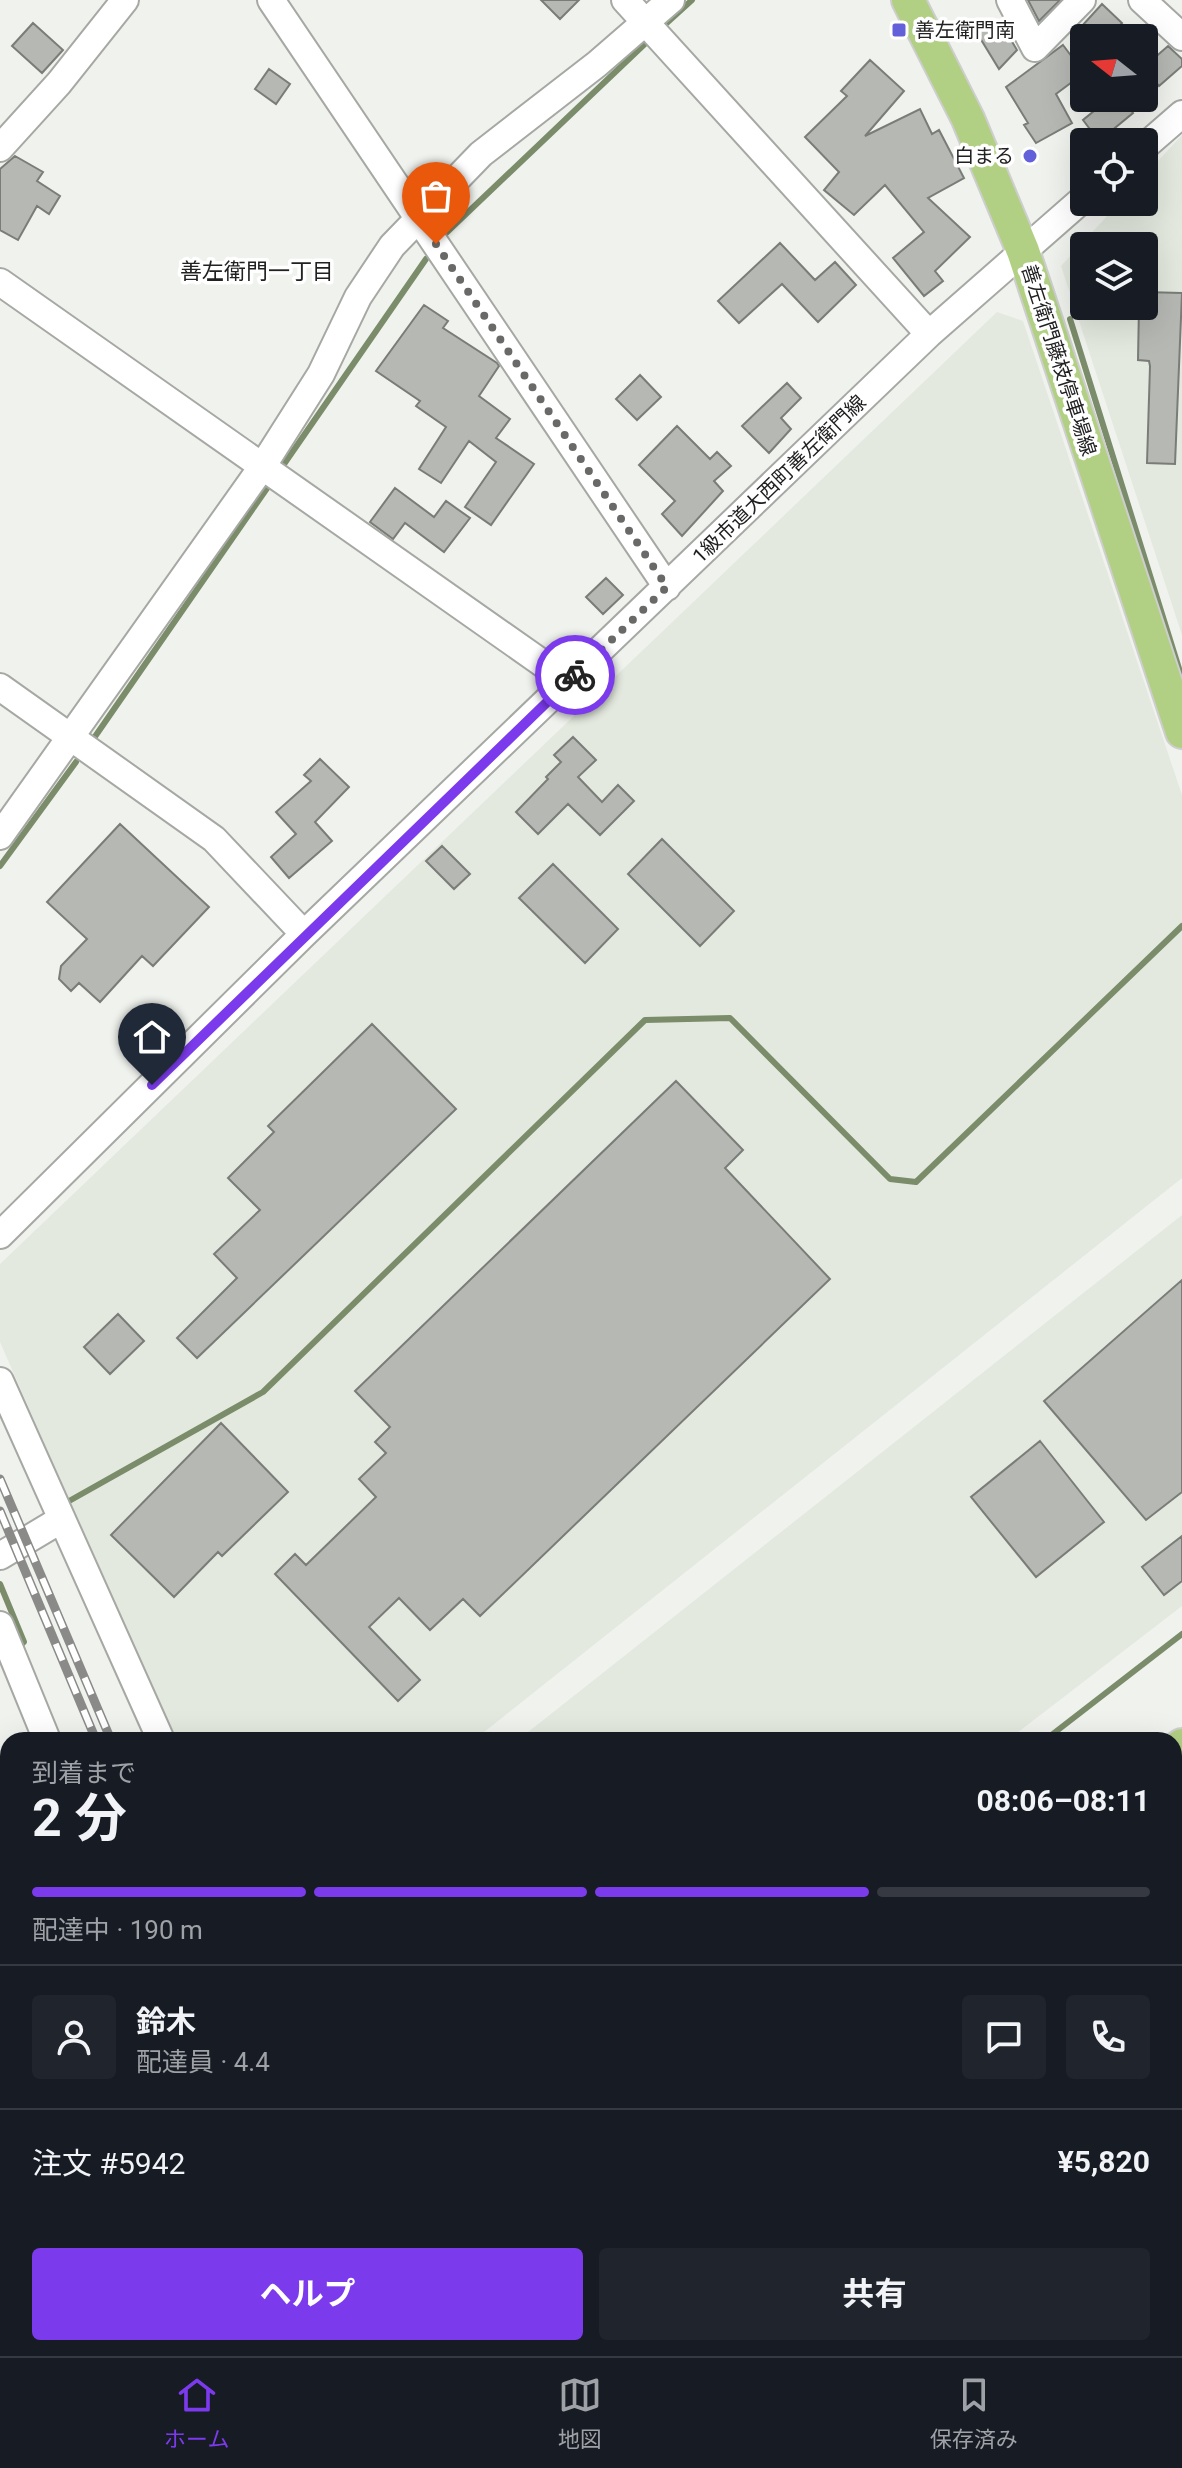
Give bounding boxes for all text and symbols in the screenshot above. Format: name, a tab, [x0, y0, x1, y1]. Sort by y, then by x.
place label: 善左衛門南	[915, 18, 1015, 42]
marker: 善左衛門南	[890, 21, 908, 39]
north arrow	[1070, 24, 1158, 112]
map controls	[1070, 24, 1158, 320]
button: locate	[1070, 128, 1158, 216]
place label: 白まる	[954, 144, 1014, 168]
marker: 白まる	[1021, 147, 1039, 165]
pin	[402, 162, 470, 244]
icon: bag	[414, 174, 458, 218]
button: layers	[1070, 232, 1158, 320]
district label: 善左衛門一丁目	[180, 259, 334, 284]
street label: 善左衛門藤枝停車場線	[1017, 261, 1101, 459]
street label: 1級市道大西町善左衛門線	[687, 390, 871, 568]
courier	[535, 635, 615, 715]
icon: bike	[553, 653, 597, 697]
pin	[118, 1003, 186, 1085]
icon: home	[130, 1015, 174, 1059]
text: 到着まで	[32, 1758, 136, 1788]
text: 08:06–08:11	[976, 1783, 1150, 1818]
text: 2 分	[32, 1788, 127, 1849]
text: 配達中 · 190 m	[32, 1915, 203, 1945]
button: person	[32, 1995, 116, 2079]
button: chat	[962, 1995, 1046, 2079]
button: phone	[1066, 1995, 1150, 2079]
text: 鈴木	[136, 2004, 196, 2039]
text: 配達員 · 4.4	[136, 2047, 270, 2077]
text: ¥5,820	[1058, 2144, 1150, 2179]
text: 注文 #5942	[32, 2146, 185, 2181]
button: ヘルプ	[32, 2248, 583, 2340]
button: 共有	[599, 2248, 1150, 2340]
tab: ホーム	[164, 2373, 229, 2453]
tab: 地図	[558, 2373, 602, 2453]
tab: 保存済み	[930, 2373, 1018, 2453]

